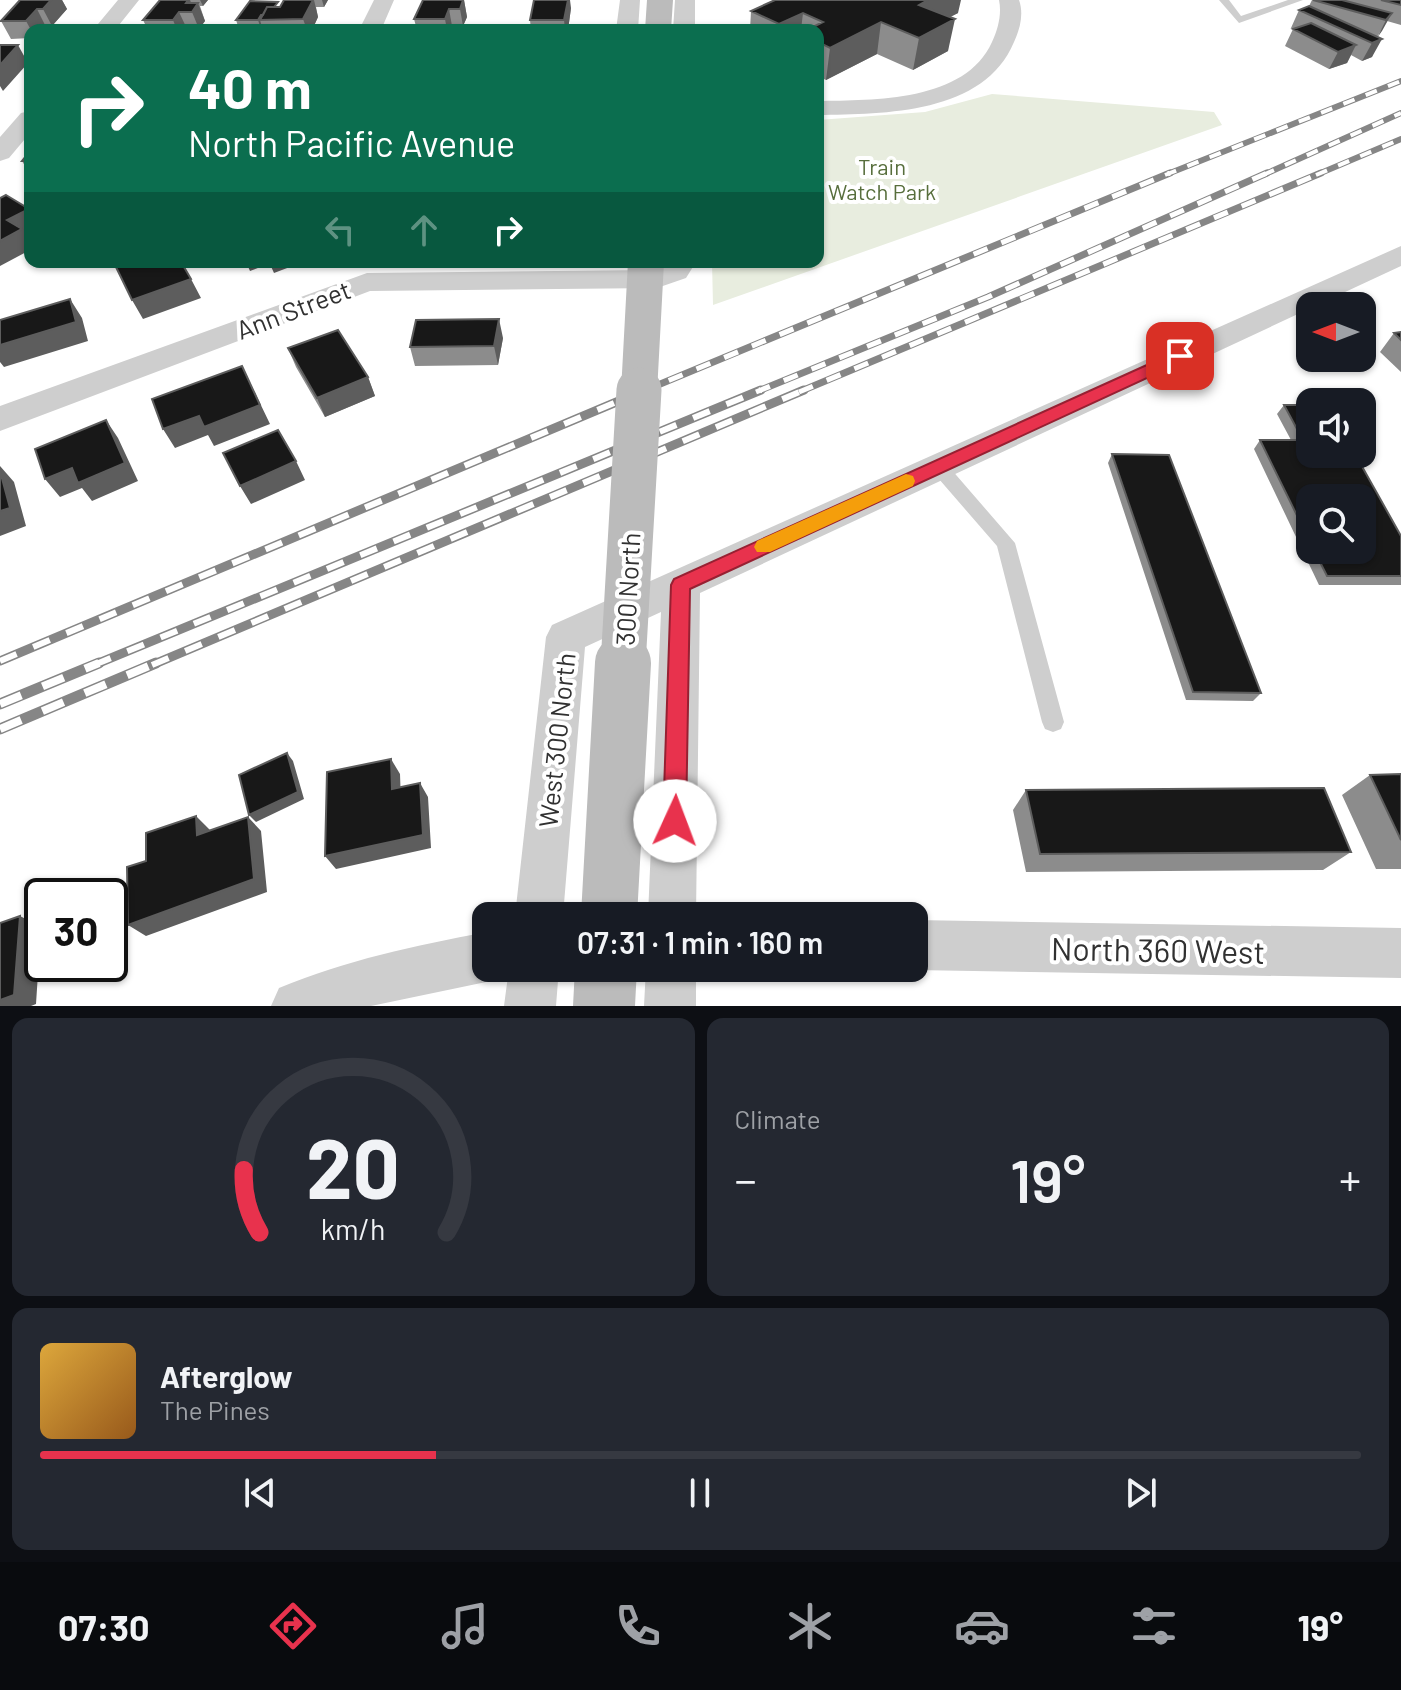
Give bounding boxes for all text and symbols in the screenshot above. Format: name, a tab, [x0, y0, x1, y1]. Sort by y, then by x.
text: 40 m	[188, 53, 312, 120]
icon: right	[56, 56, 160, 160]
text: North Pacific Avenue	[188, 121, 515, 164]
park label: Train Watch Park	[828, 153, 936, 204]
icon: left	[318, 208, 362, 252]
icon: ahead	[402, 208, 446, 252]
icon: right	[486, 208, 530, 252]
street label: Ann Street	[231, 273, 355, 345]
north arrow	[1296, 292, 1376, 372]
map controls	[1296, 292, 1376, 564]
pin	[1146, 322, 1214, 390]
icon: arrive	[1158, 334, 1202, 378]
button: sound	[1296, 388, 1376, 468]
button: search	[1296, 484, 1376, 564]
street label: 300 North	[609, 532, 645, 646]
street label: West 300 North	[531, 651, 581, 829]
position arrow	[633, 779, 717, 863]
speed limit sign: 30	[24, 878, 128, 982]
text: 07:31 · 1 min · 160 m	[577, 924, 823, 960]
street label: North 360 West	[1051, 928, 1265, 970]
text: Climate	[735, 1103, 821, 1134]
text: 20	[306, 1116, 400, 1216]
text: 19°	[1010, 1143, 1085, 1215]
text: −	[735, 1152, 757, 1205]
text: +	[1339, 1152, 1361, 1205]
text: km/h	[321, 1211, 386, 1246]
text: Afterglow	[160, 1358, 293, 1394]
text: The Pines	[160, 1394, 270, 1425]
icon: previous	[238, 1471, 282, 1515]
icon: pause	[678, 1471, 722, 1515]
icon: next	[1119, 1471, 1163, 1515]
icon: directions	[265, 1598, 321, 1654]
icon: music	[437, 1598, 493, 1654]
icon: phone	[610, 1598, 666, 1654]
icon: climate	[782, 1598, 838, 1654]
icon: car	[954, 1598, 1010, 1654]
icon: filters	[1126, 1598, 1182, 1654]
text: 07:30	[58, 1605, 149, 1648]
text: 19°	[1298, 1605, 1343, 1648]

